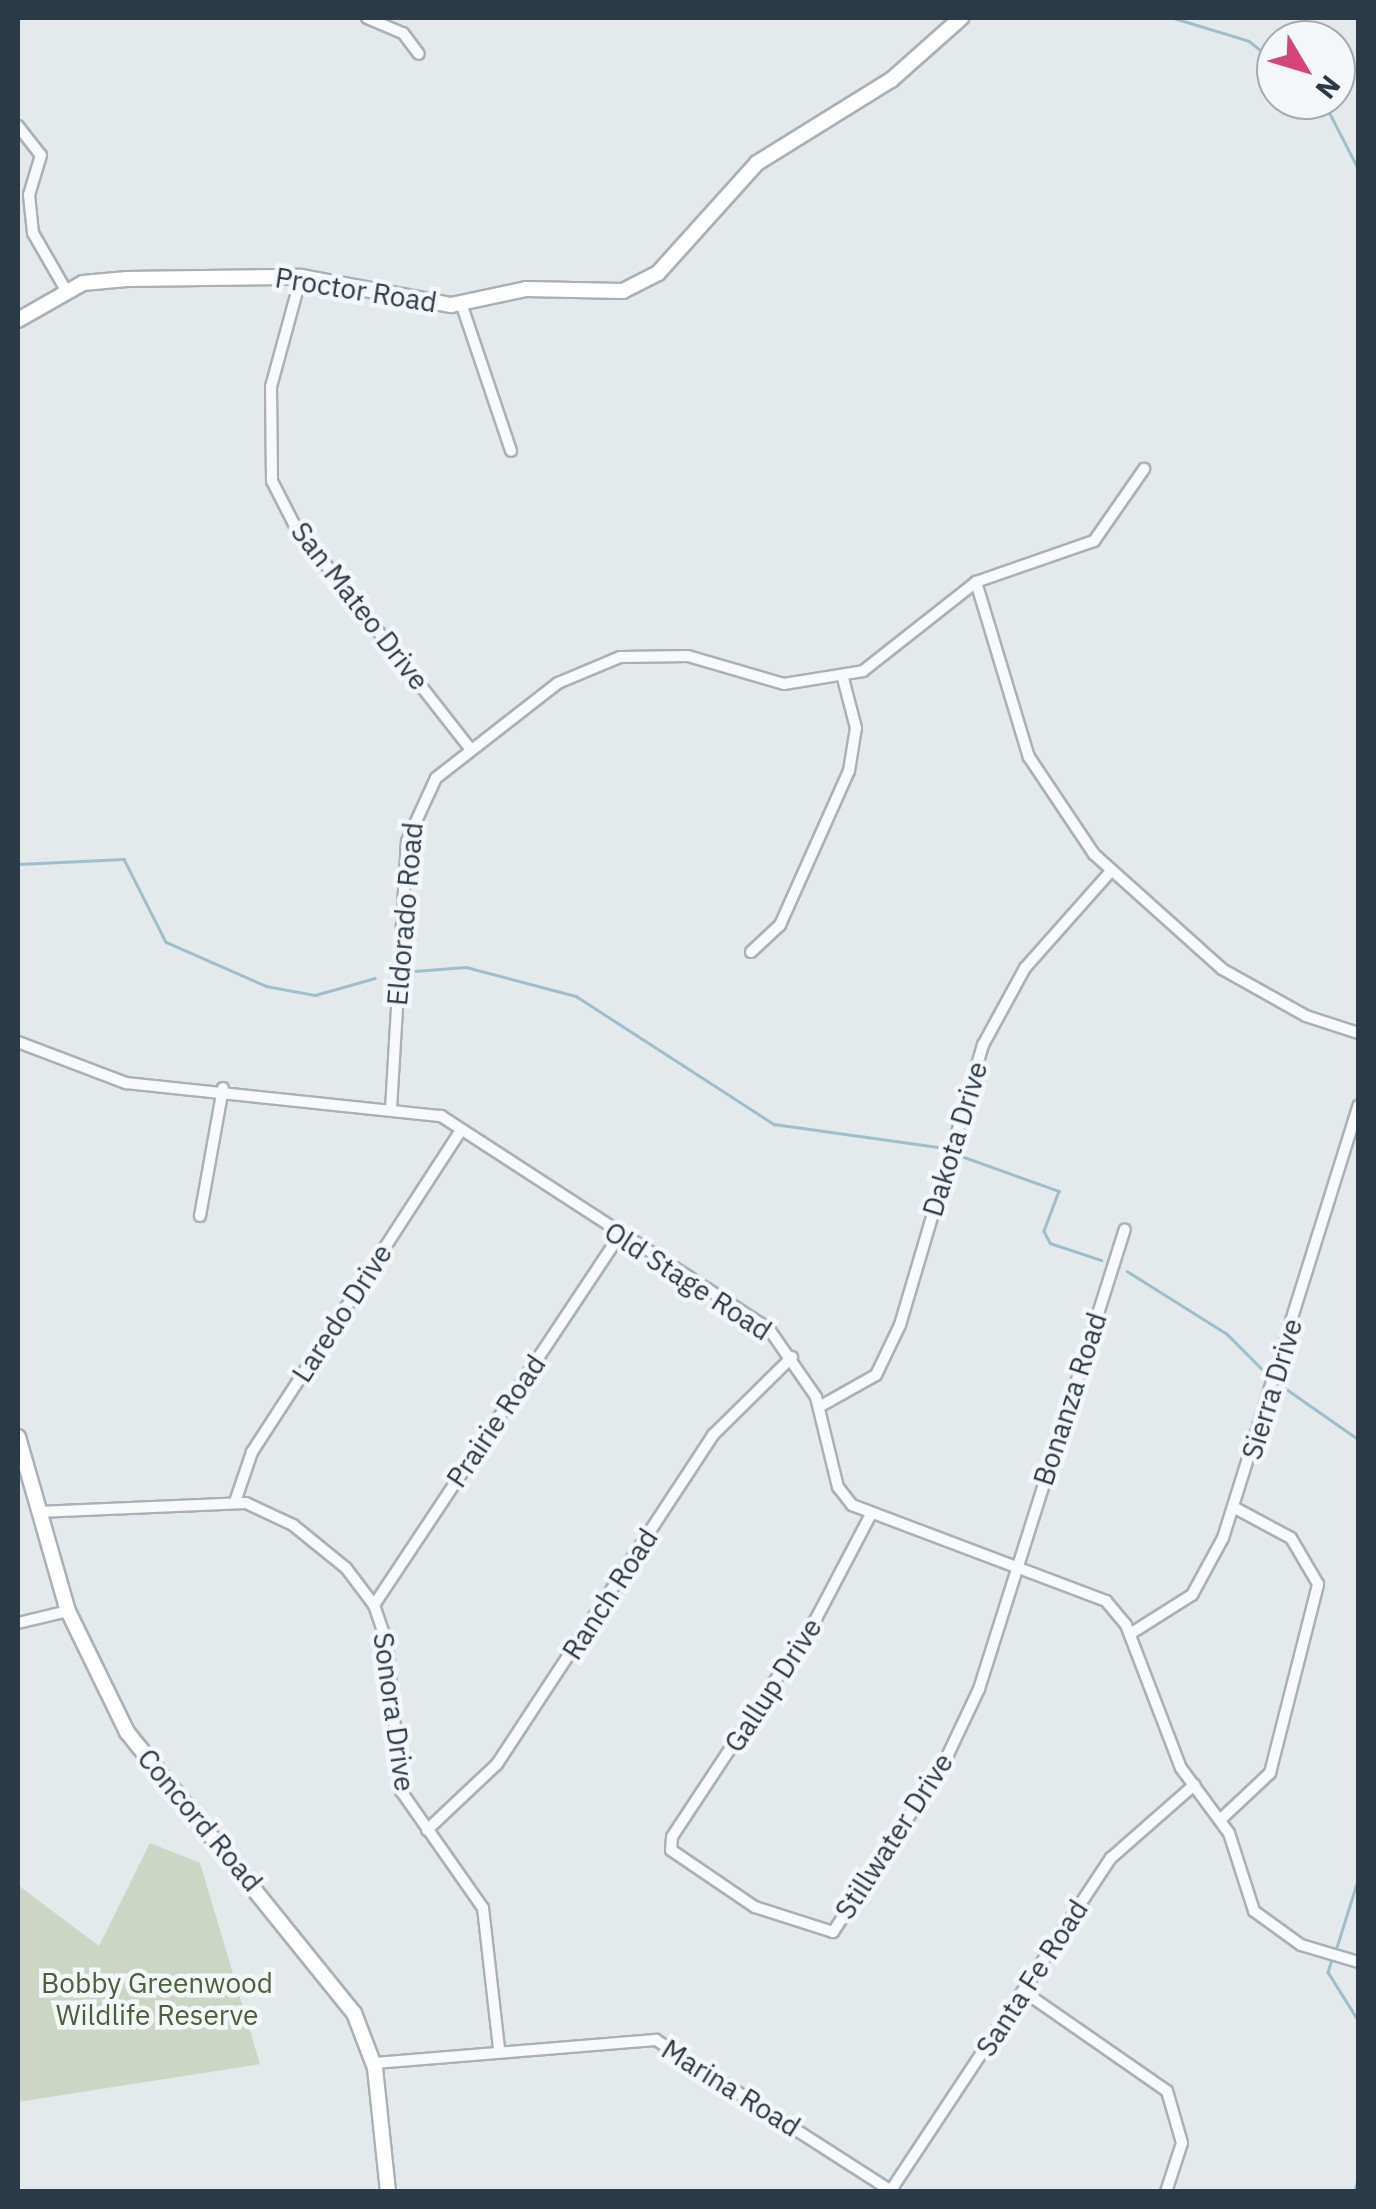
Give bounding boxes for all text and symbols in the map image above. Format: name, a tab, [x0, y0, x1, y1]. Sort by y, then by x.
north arrow	[1256, 20, 1356, 120]
text: N	[1308, 68, 1349, 107]
street label: Proctor Road	[273, 261, 439, 319]
street label: San Mateo Drive	[284, 515, 436, 697]
street label: Eldorado Road	[380, 821, 430, 1007]
street label: Dakota Drive	[916, 1058, 994, 1220]
street label: Old Stage Road	[598, 1215, 778, 1347]
street label: Laredo Drive	[285, 1238, 399, 1388]
street label: Bonanza Road	[1026, 1308, 1114, 1490]
street label: Sierra Drive	[1235, 1314, 1309, 1464]
street label: Prairie Road	[439, 1348, 553, 1494]
street label: Ranch Road	[555, 1522, 665, 1666]
street label: Gallup Drive	[717, 1612, 829, 1758]
street label: Sonora Drive	[366, 1630, 422, 1794]
street label: Concord Road	[131, 1742, 269, 1898]
street label: Stillwater Drive	[828, 1747, 960, 1925]
street label: Santa Fe Road	[969, 1893, 1095, 2063]
park label: Bobby Greenwood Wildlife Reserve	[41, 1966, 273, 2032]
street label: Marina Road	[656, 2032, 806, 2144]

